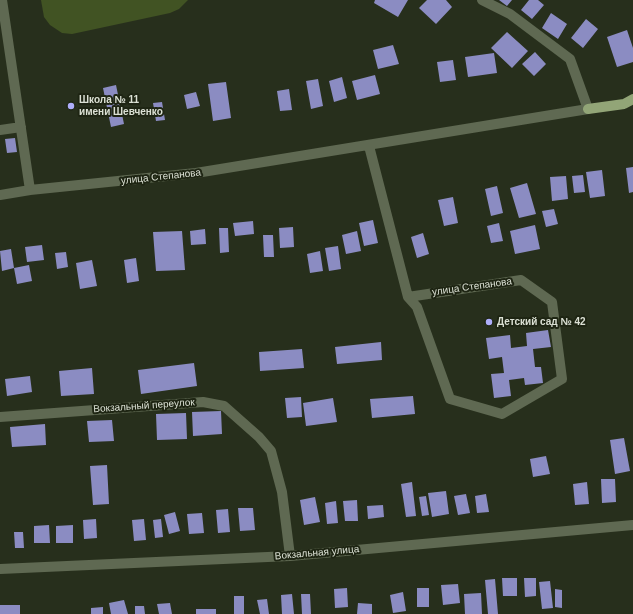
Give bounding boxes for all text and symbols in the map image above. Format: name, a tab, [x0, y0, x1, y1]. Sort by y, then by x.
place label: Школа № 11 имени Шевченко	[79, 94, 163, 118]
marker: Школа № 11 имени Шевченко	[66, 101, 76, 111]
street label: улица Степанова	[120, 167, 202, 187]
street label: улица Степанова	[431, 275, 513, 299]
place label: Детский сад № 42	[497, 316, 586, 328]
marker: Детский сад № 42	[484, 317, 494, 327]
street label: Вокзальный переулок	[93, 396, 195, 416]
street label: Вокзальная улица	[274, 543, 360, 563]

